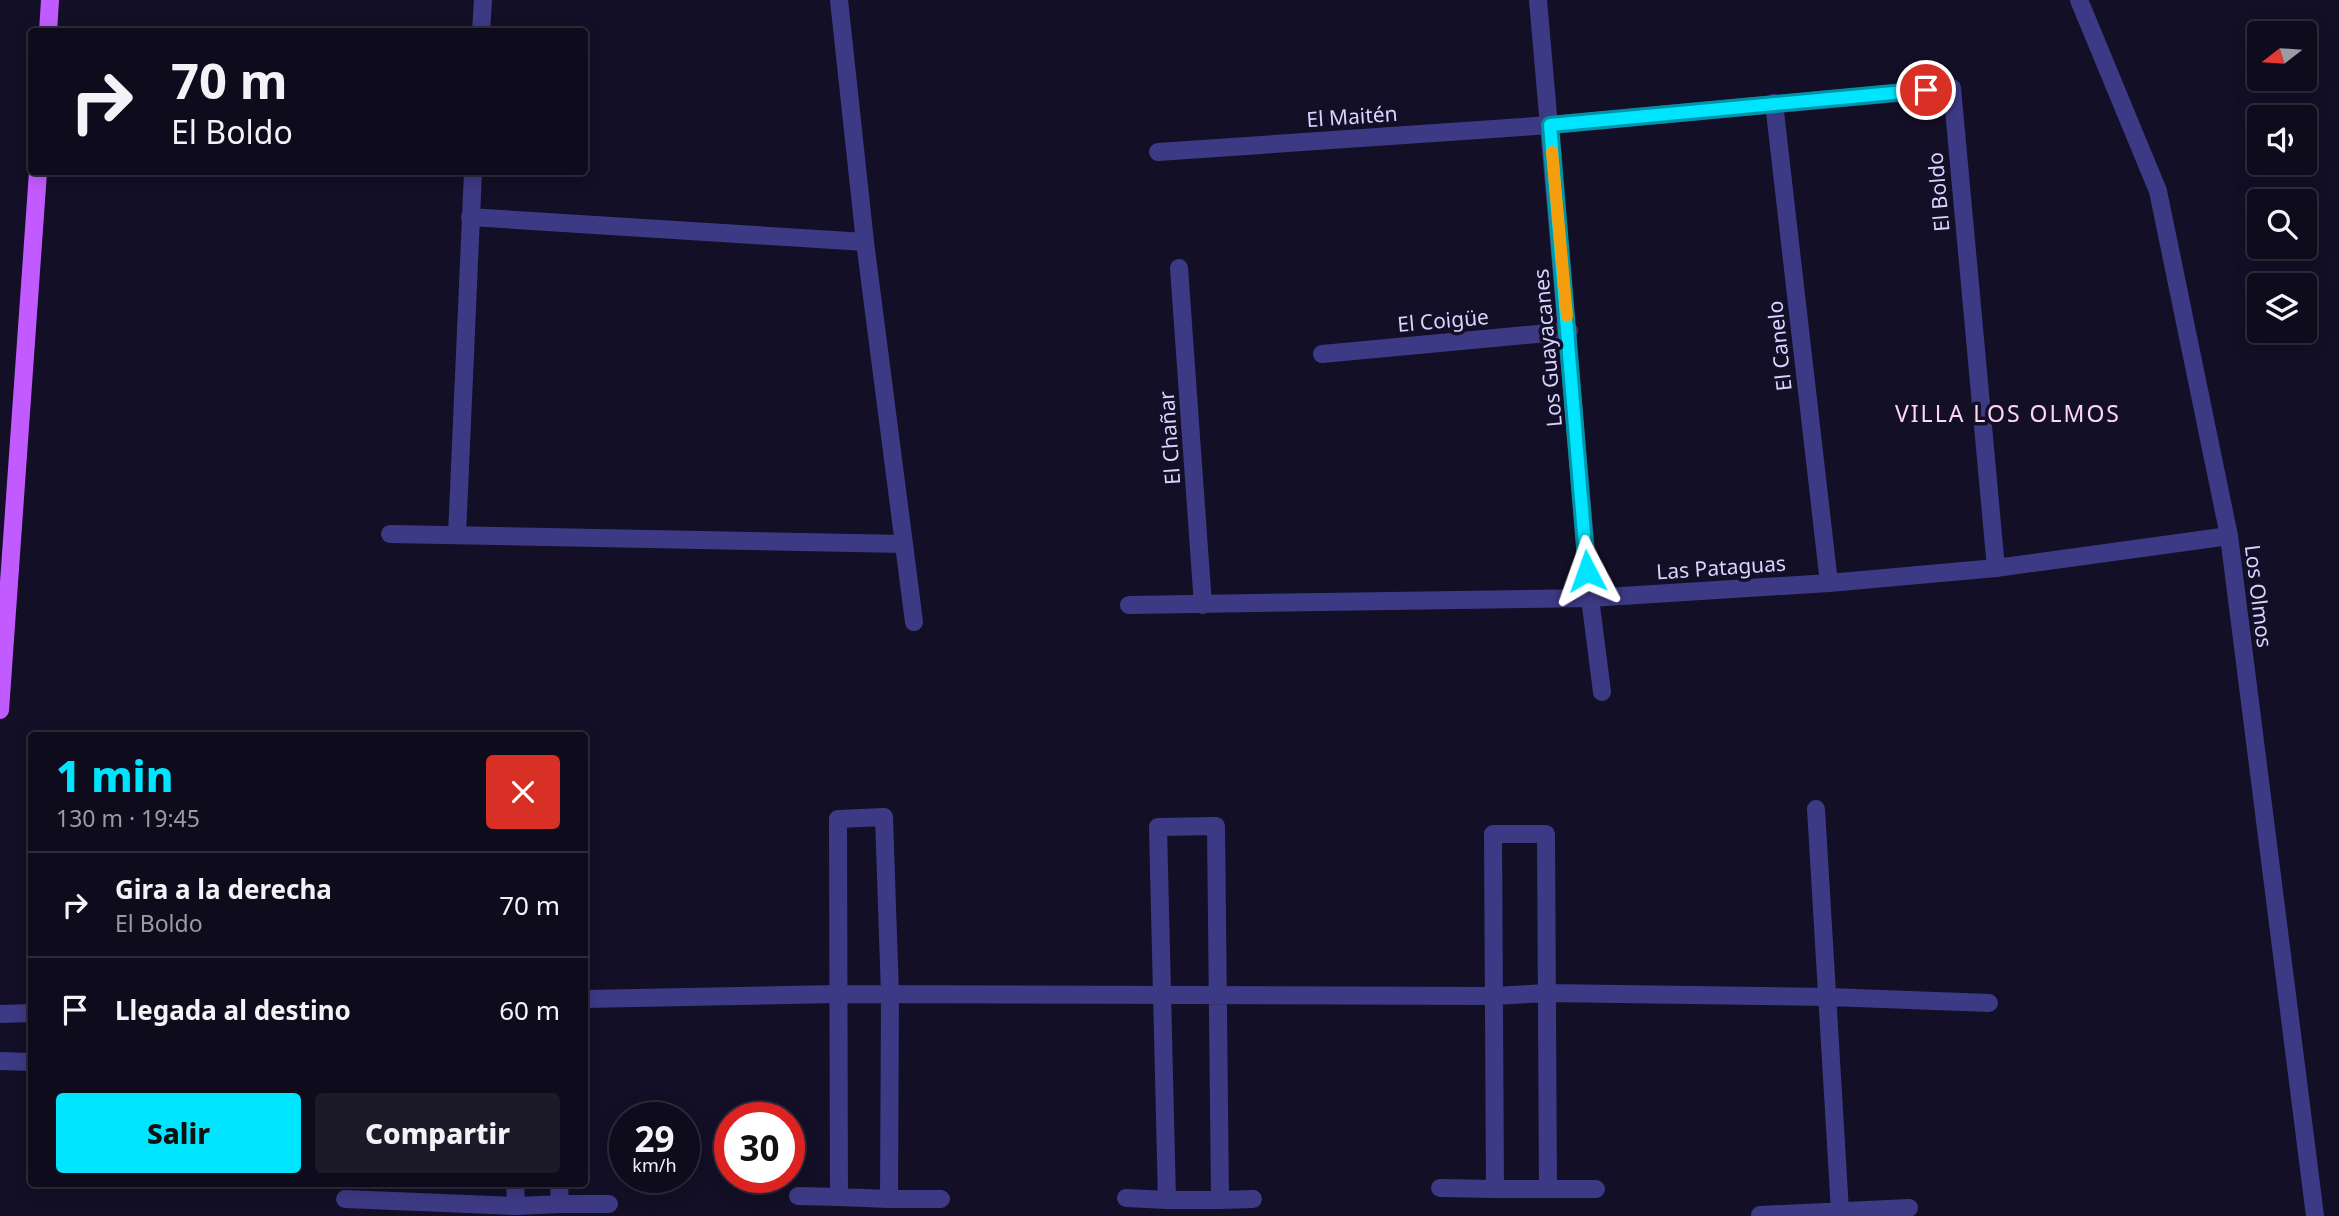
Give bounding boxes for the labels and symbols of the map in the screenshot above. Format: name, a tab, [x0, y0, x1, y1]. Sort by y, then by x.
north arrow	[2247, 21, 2317, 91]
pin	[1896, 60, 1956, 120]
street label: El Maitén	[1306, 99, 1398, 133]
street label: El Boldo	[1921, 151, 1955, 233]
street label: Los Guayacanes	[1526, 268, 1568, 428]
street label: El Canelo	[1760, 300, 1798, 392]
street label: El Coigüe	[1396, 302, 1490, 338]
street label: El Chañar	[1152, 390, 1186, 486]
district label: VILLA LOS OLMOS	[1895, 397, 2121, 429]
position arrow	[1550, 534, 1624, 608]
street label: Los Olmos	[2239, 543, 2279, 649]
street label: Las Pataguas	[1655, 549, 1787, 585]
speed limit sign: 30	[714, 1102, 805, 1193]

